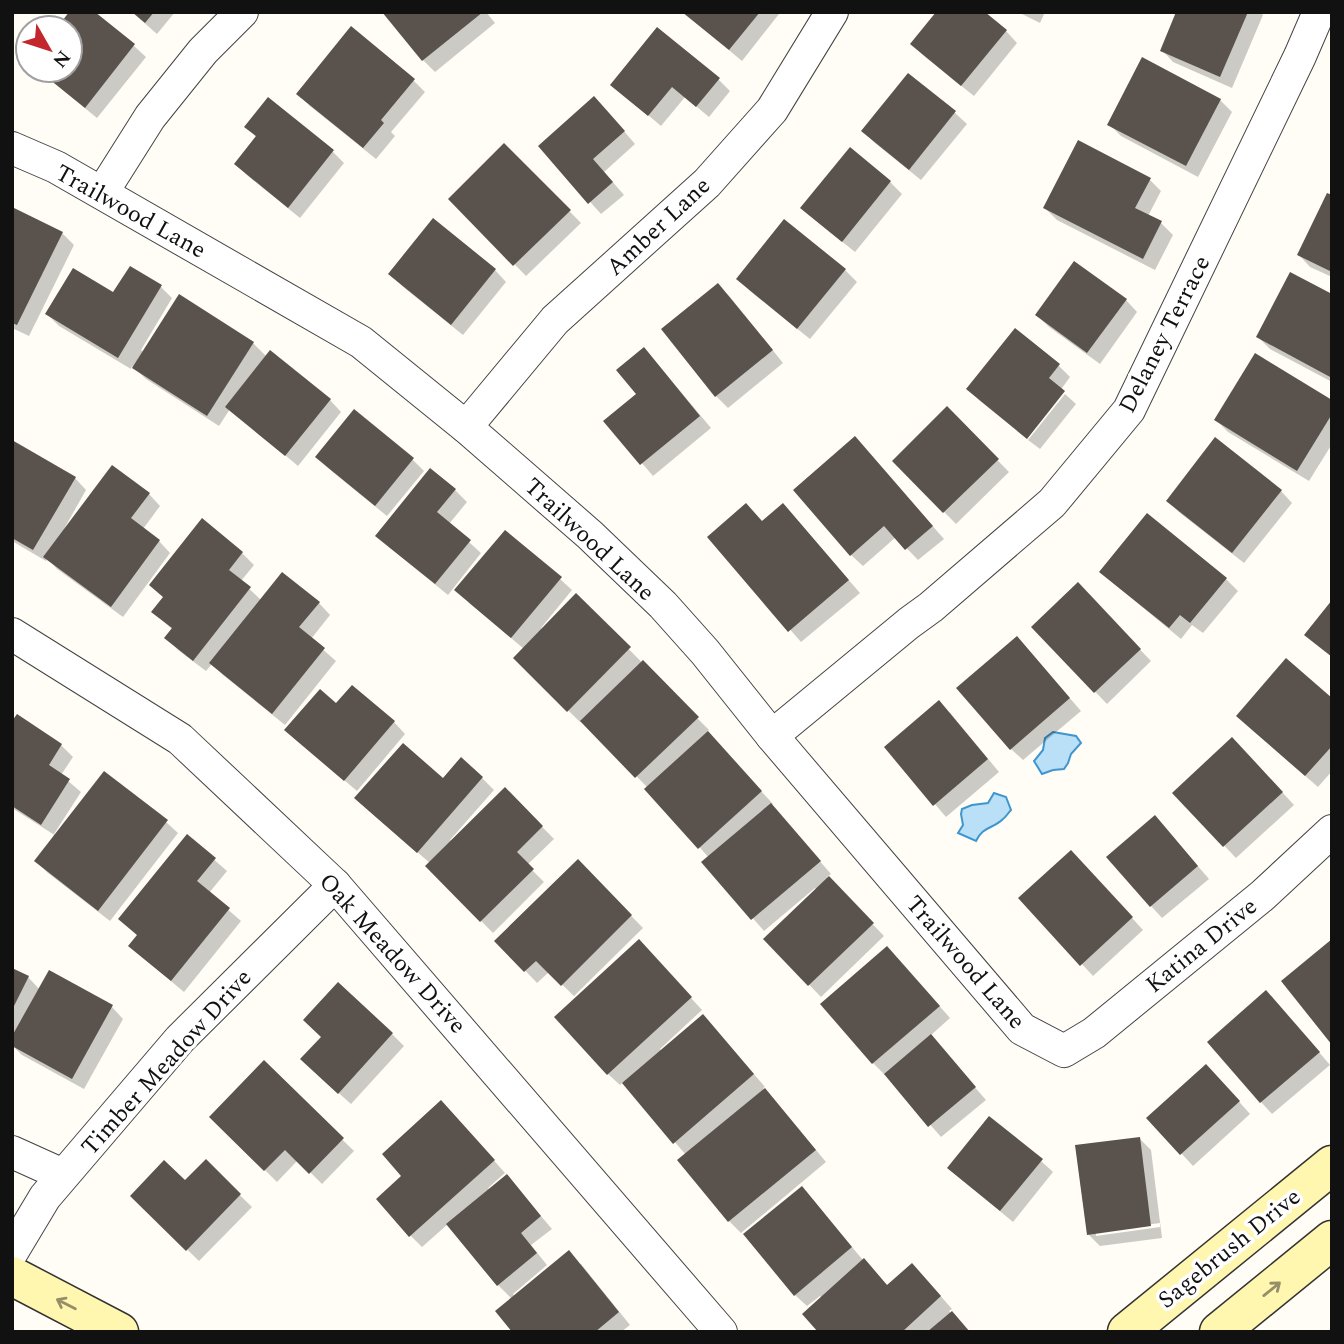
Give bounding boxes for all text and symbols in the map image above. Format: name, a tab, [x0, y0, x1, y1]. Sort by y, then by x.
north arrow	[14, 14, 84, 84]
text: N	[45, 44, 77, 74]
street label: Trailwood Lane	[48, 155, 213, 268]
street label: Amber Lane	[598, 169, 719, 285]
street label: Delaney Terrace	[1110, 249, 1220, 420]
street label: Trailwood Lane	[516, 469, 663, 610]
street label: Oak Meadow Drive	[310, 865, 475, 1042]
street label: Trailwood Lane	[897, 888, 1034, 1038]
street label: Katina Drive	[1138, 889, 1265, 1002]
street label: Timber Meadow Drive	[73, 961, 261, 1164]
street label: Sagebrush Drive	[1150, 1180, 1309, 1318]
one-way arrow	[1262, 1281, 1280, 1297]
one-way arrow	[56, 1297, 77, 1310]

